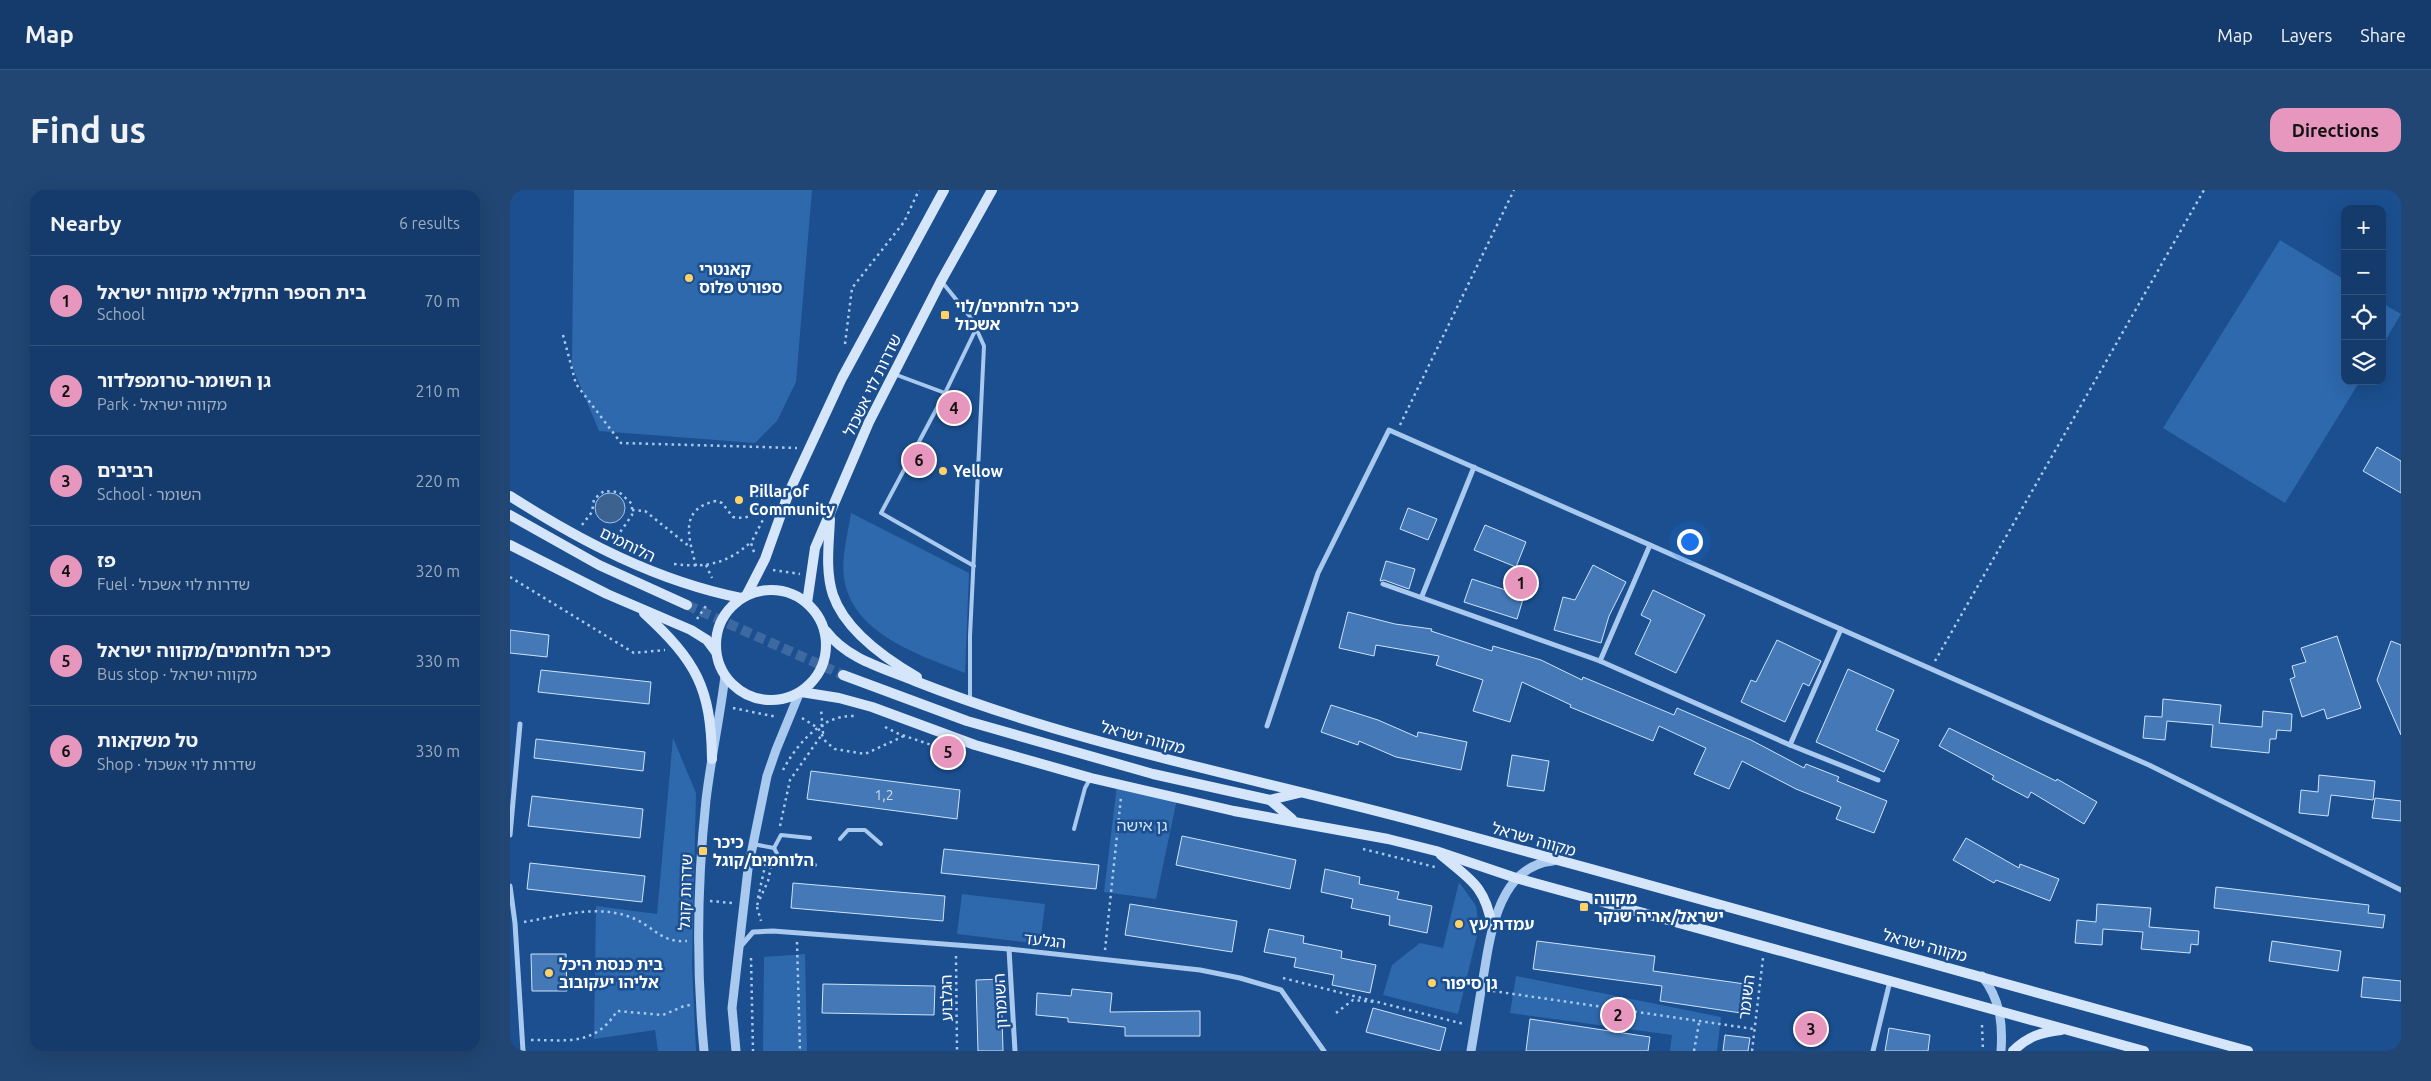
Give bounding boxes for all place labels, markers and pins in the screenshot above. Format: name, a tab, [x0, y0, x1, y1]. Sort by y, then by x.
place label: קאנטרי ספורט פלוס	[699, 260, 782, 296]
marker: קאנטרי ספורט פלוס	[683, 272, 695, 284]
place label: כיכר הלוחמים/לוי אשכול	[955, 297, 1079, 333]
marker: כיכר הלוחמים/לוי אשכול	[939, 309, 951, 321]
pin: 4	[938, 389, 970, 427]
pin: 6	[903, 441, 935, 479]
place label: Yellow	[953, 462, 1003, 480]
marker: Yellow	[937, 465, 949, 477]
place label: Pillar of Community	[749, 482, 835, 518]
marker: Pillar of Community	[733, 494, 745, 506]
pin: 1	[1505, 564, 1537, 602]
pin: 5	[932, 733, 964, 771]
place label: כיכר הלוחמים/קוגל	[713, 833, 814, 869]
marker: כיכר הלוחמים/קוגל	[697, 845, 709, 857]
place label: מקווה ישראל/אריה שנקר	[1594, 889, 1724, 925]
marker: מקווה ישראל/אריה שנקר	[1578, 901, 1590, 913]
place label: עמדת עץ	[1469, 915, 1534, 933]
marker: עמדת עץ	[1453, 918, 1465, 930]
place label: בית כנסת היכל אליהו יעקובוב	[559, 955, 663, 991]
marker: בית כנסת היכל אליהו יעקובוב	[543, 967, 555, 979]
place label: גן סיפור	[1442, 974, 1498, 992]
marker: גן סיפור	[1426, 977, 1438, 989]
pin: 2	[1602, 996, 1634, 1034]
pin: 3	[1795, 1010, 1827, 1048]

